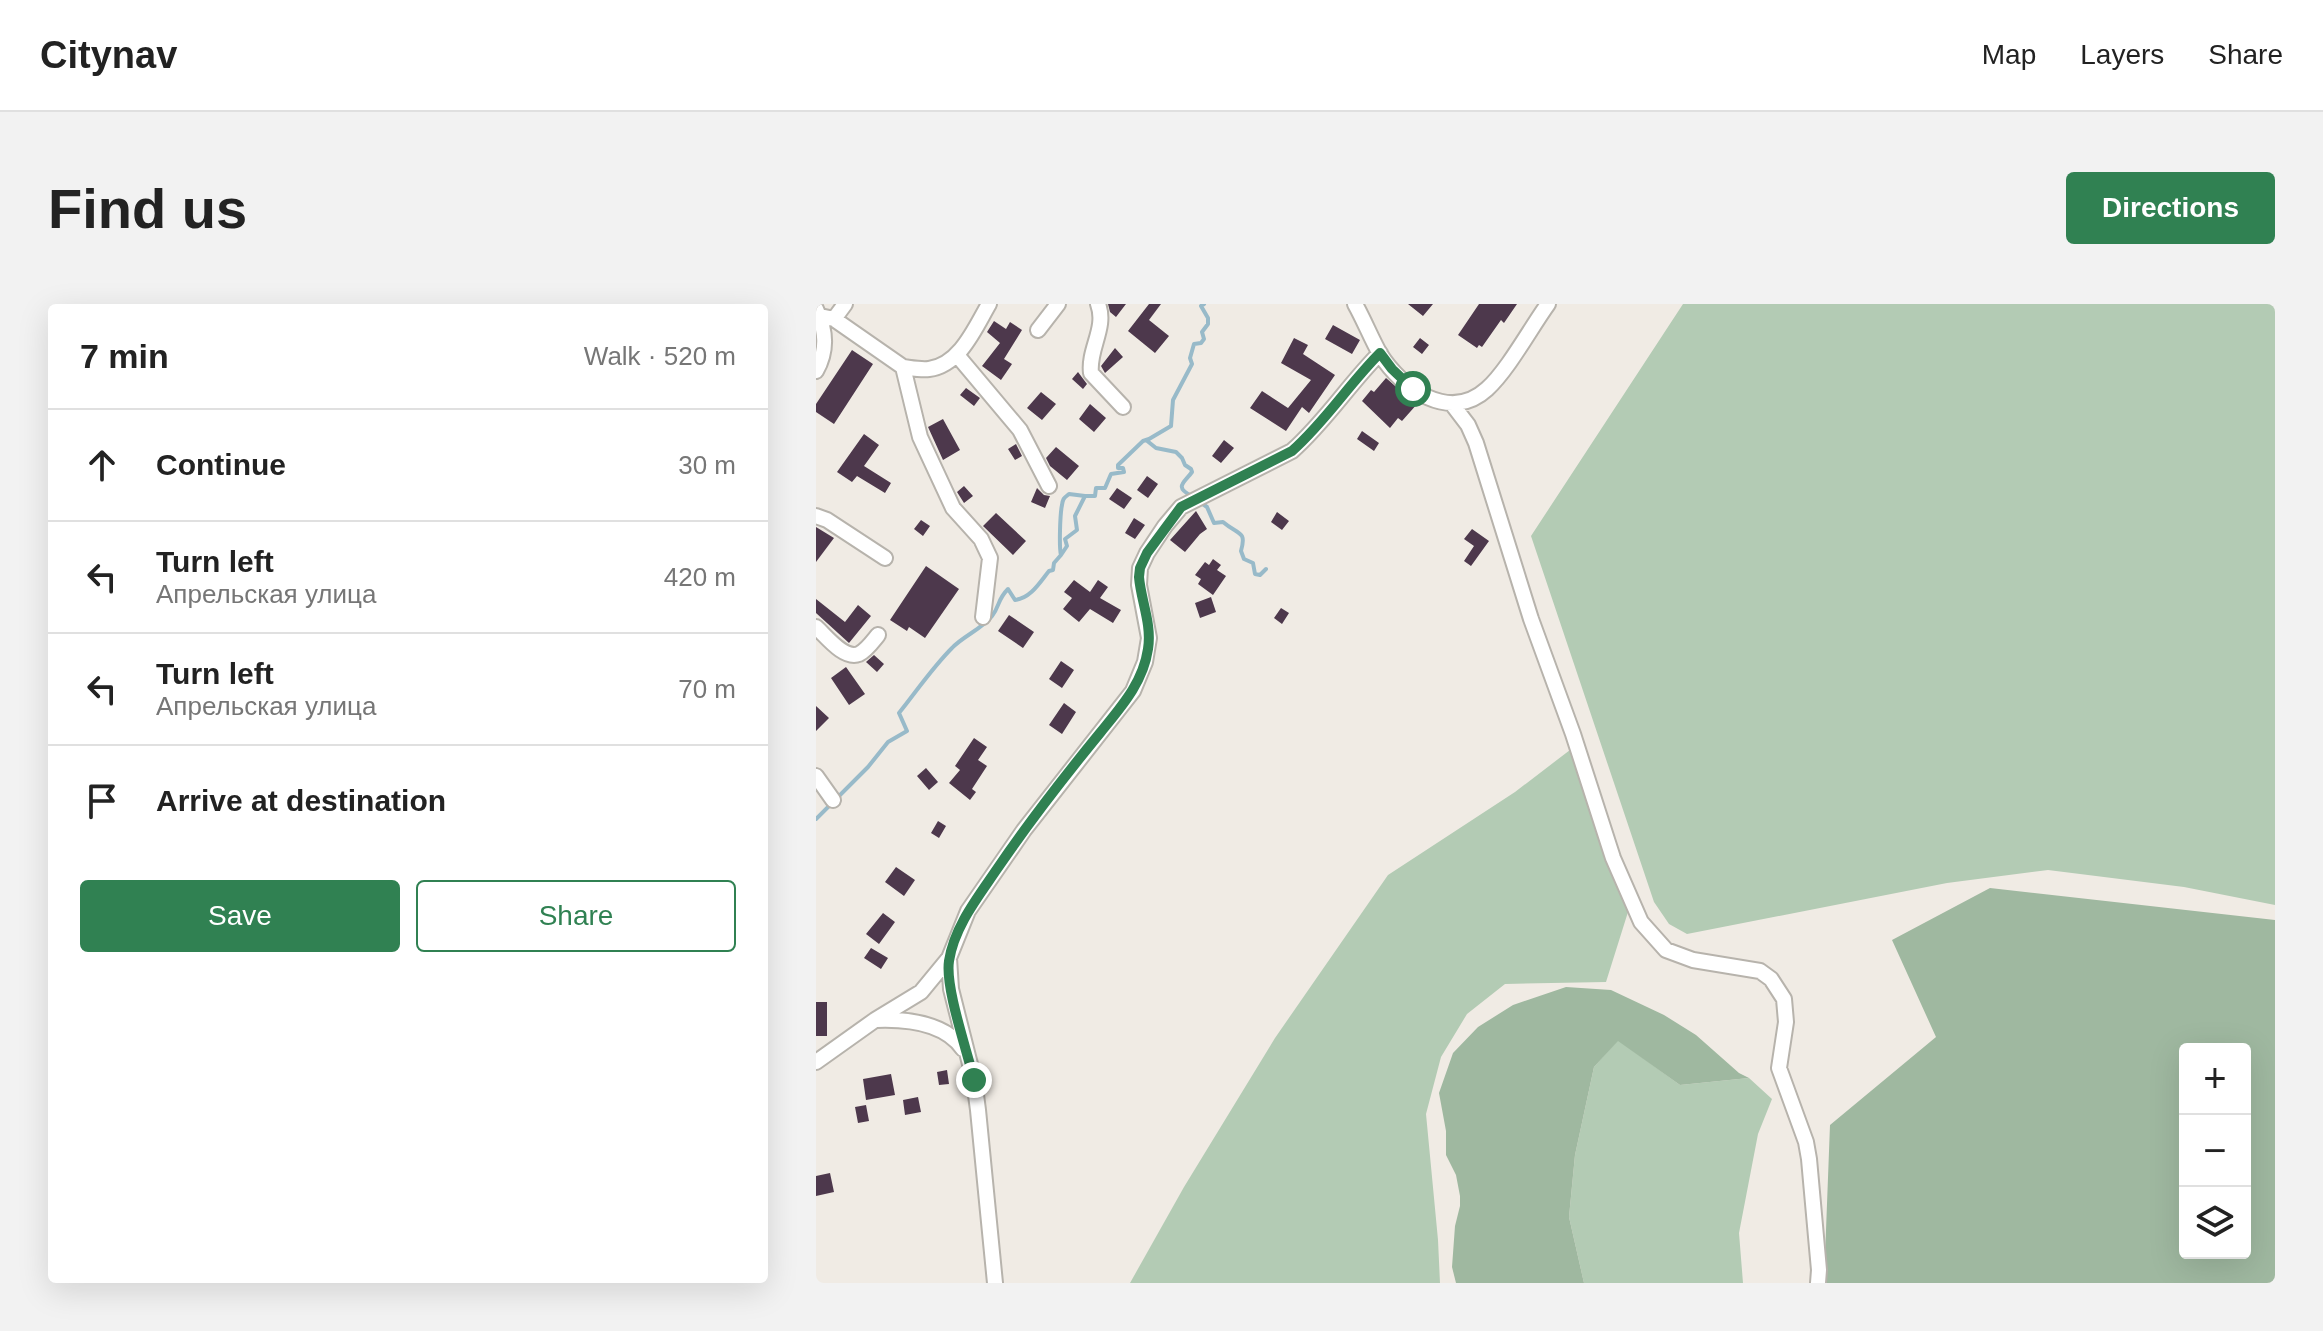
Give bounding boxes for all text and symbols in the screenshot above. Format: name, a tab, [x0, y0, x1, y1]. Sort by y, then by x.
text: Citynav	[40, 34, 177, 76]
text: Map	[1982, 39, 2036, 70]
text: Layers	[2080, 39, 2164, 70]
text: Share	[2208, 39, 2283, 70]
button: Directions	[2066, 172, 2275, 244]
text: Find us	[48, 177, 247, 240]
text: 7 min	[80, 337, 169, 375]
text: Walk · 520 m	[584, 341, 736, 371]
route start	[1395, 371, 1431, 407]
icon: ahead	[80, 443, 124, 487]
text: Continue	[156, 448, 286, 481]
text: 30 m	[678, 450, 736, 480]
text: Turn left	[156, 545, 274, 578]
icon: left	[80, 555, 124, 599]
text: 420 m	[664, 562, 736, 592]
text: Апрельская улица	[156, 579, 376, 609]
text: Turn left	[156, 657, 274, 690]
icon: left	[80, 667, 124, 711]
text: 70 m	[678, 674, 736, 704]
text: Апрельская улица	[156, 691, 376, 721]
icon: arrive	[80, 779, 124, 823]
text: Arrive at destination	[156, 784, 446, 817]
button: Save	[80, 880, 400, 952]
button: Share	[416, 880, 736, 952]
map controls	[2179, 1043, 2251, 1259]
button: +	[2179, 1043, 2251, 1115]
route end	[956, 1062, 992, 1098]
button: −	[2179, 1115, 2251, 1187]
button: layers	[2179, 1187, 2251, 1259]

